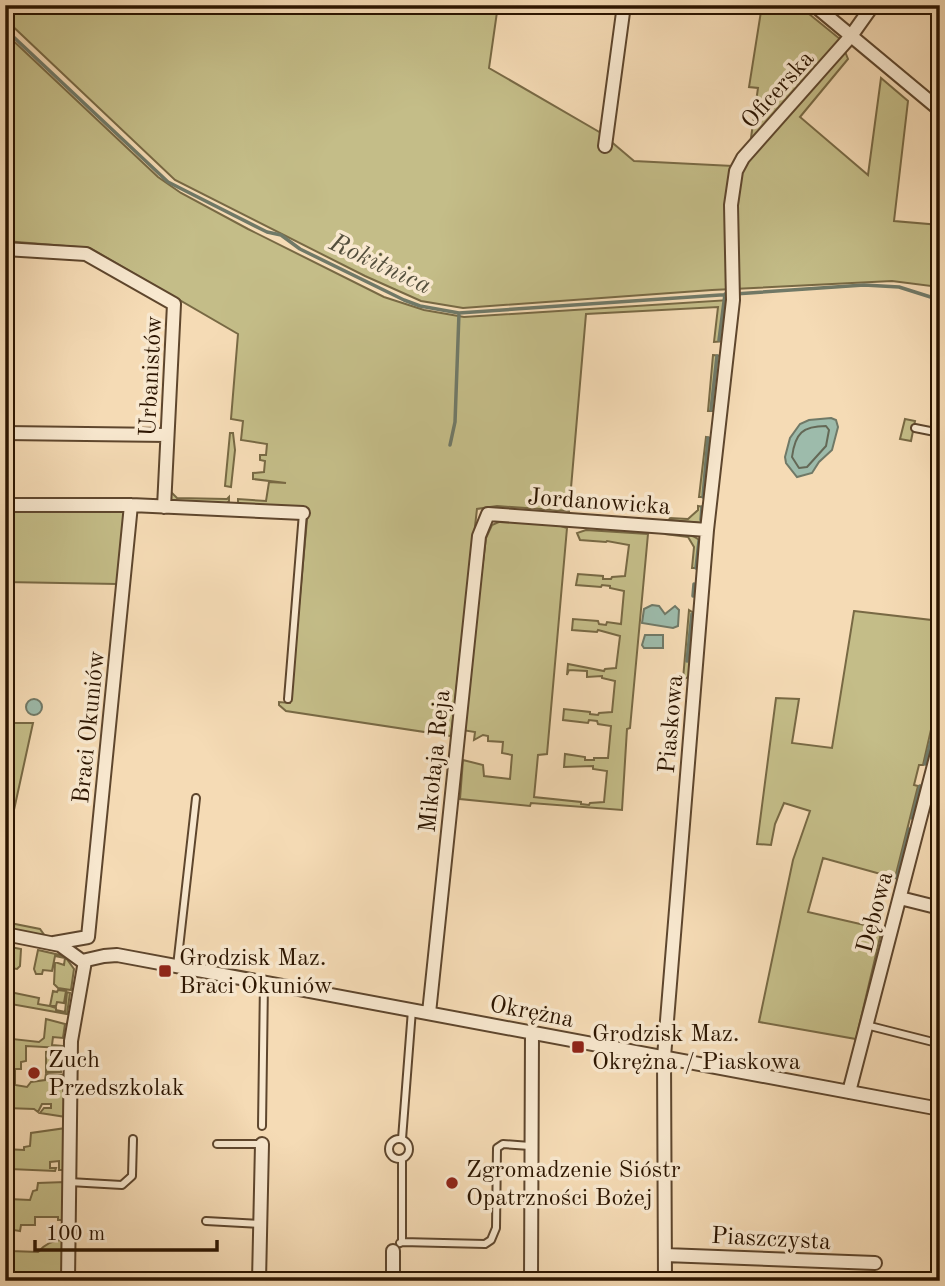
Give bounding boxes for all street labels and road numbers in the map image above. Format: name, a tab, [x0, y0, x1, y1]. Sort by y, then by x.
street label: Oficerska	[738, 47, 819, 134]
street label: Urbanistów	[137, 315, 167, 437]
street label: Jordanowicka	[526, 486, 671, 520]
street label: Braci Okuniów	[70, 649, 110, 805]
street label: Piaskowa	[656, 674, 688, 774]
street label: Mikołaja Reja	[417, 688, 455, 834]
street label: Dębowa	[854, 869, 898, 956]
street label: Okrężna	[487, 993, 576, 1033]
street label: Piaszczysta	[710, 1225, 832, 1255]

